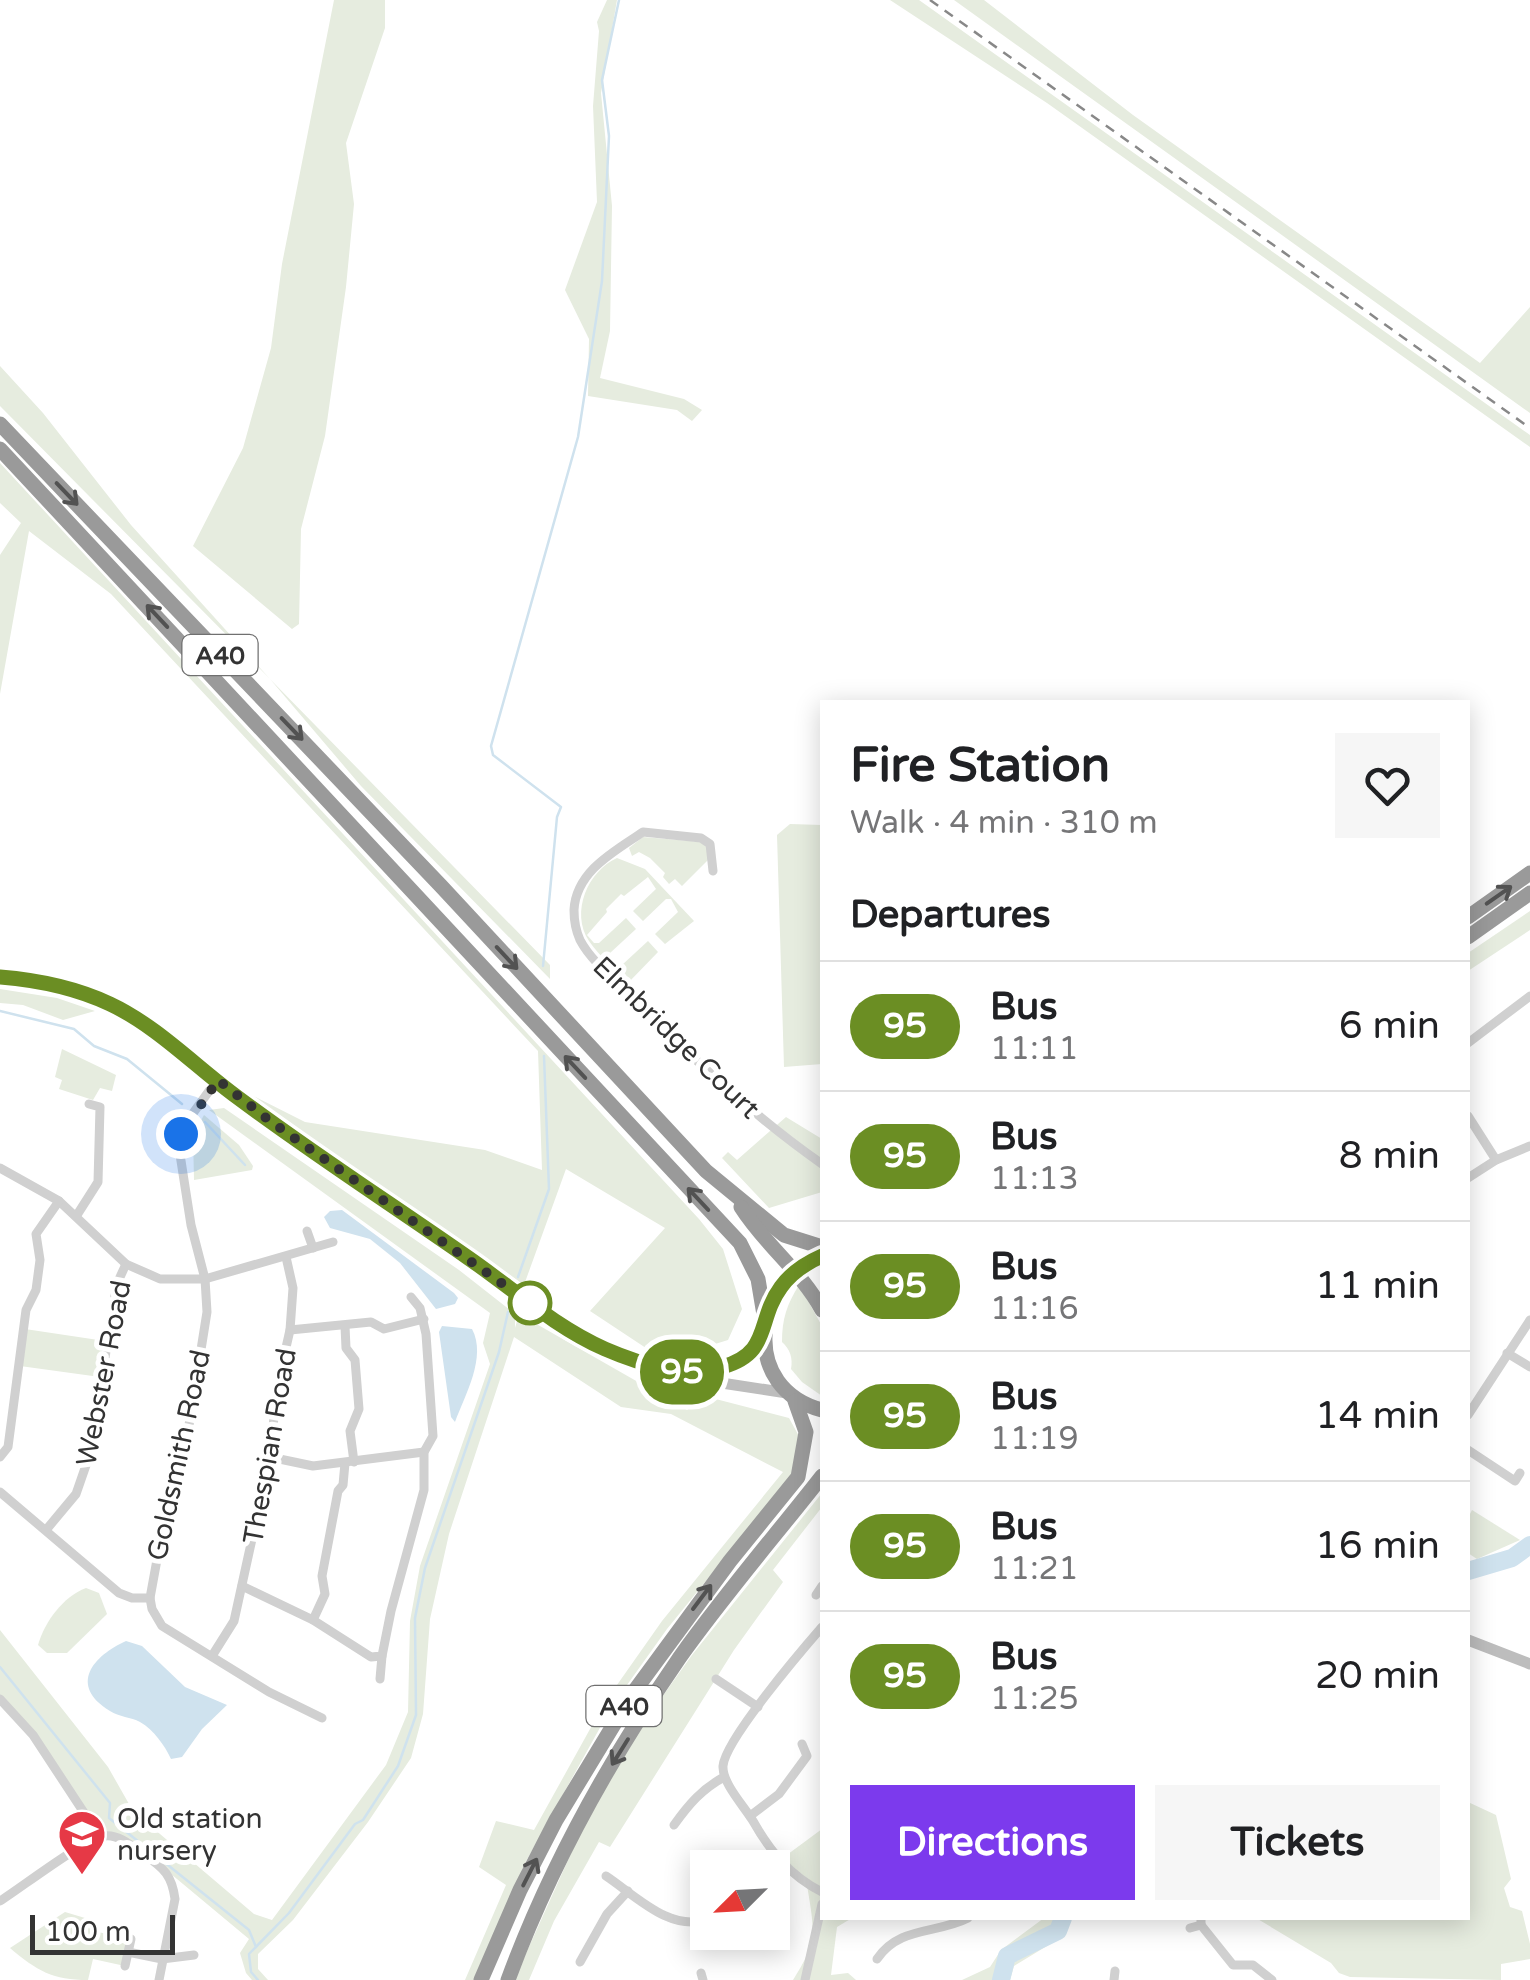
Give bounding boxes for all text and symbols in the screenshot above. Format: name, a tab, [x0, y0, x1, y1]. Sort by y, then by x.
one-way arrow	[55, 481, 78, 506]
one-way arrow	[145, 605, 169, 629]
road number: A40	[182, 635, 258, 675]
one-way arrow	[279, 717, 303, 741]
button: heart	[1335, 733, 1440, 838]
text: Fire Station	[850, 737, 1110, 795]
text: Walk · 4 min · 310 m	[850, 804, 1158, 842]
one-way arrow	[1485, 885, 1512, 906]
text: Departures	[850, 892, 1051, 938]
one-way arrow	[495, 945, 519, 969]
street label: Elmbridge Court	[586, 949, 767, 1126]
text: Bus	[990, 984, 1057, 1030]
text: 6 min	[1339, 1003, 1440, 1049]
text: 95	[883, 1005, 927, 1047]
text: 11:11	[990, 1030, 1079, 1068]
one-way arrow	[564, 1055, 587, 1080]
your location	[156, 1109, 206, 1159]
text: Bus	[990, 1114, 1057, 1160]
text: 8 min	[1339, 1133, 1440, 1179]
text: 95	[883, 1135, 927, 1177]
text: 11:13	[990, 1160, 1079, 1198]
one-way arrow	[687, 1187, 710, 1212]
text: Bus	[990, 1244, 1057, 1290]
text: 11 min	[1315, 1263, 1440, 1309]
text: 95	[883, 1265, 927, 1307]
street label: Webster Road	[69, 1277, 139, 1469]
unlabelled marker	[509, 1282, 551, 1324]
text: 11:16	[990, 1290, 1079, 1328]
line badge: 95	[637, 1340, 727, 1404]
street label: Thespian Road	[236, 1346, 304, 1547]
street label: Goldsmith Road	[140, 1347, 218, 1564]
text: 95	[660, 1351, 704, 1393]
text: Bus	[990, 1374, 1057, 1420]
text: 14 min	[1315, 1393, 1440, 1439]
text: 95	[883, 1395, 927, 1437]
text: 11:19	[990, 1420, 1079, 1458]
text: Bus	[990, 1504, 1057, 1550]
text: 16 min	[1315, 1523, 1440, 1569]
text: 95	[883, 1525, 927, 1567]
text: 11:21	[990, 1550, 1079, 1588]
one-way arrow	[692, 1584, 713, 1611]
text: Bus	[990, 1634, 1057, 1680]
text: 20 min	[1315, 1653, 1440, 1699]
text: 95	[883, 1655, 927, 1697]
text: 11:25	[990, 1680, 1079, 1718]
road number: A40	[586, 1686, 662, 1726]
one-way arrow	[610, 1737, 631, 1765]
button: Directions	[850, 1785, 1135, 1900]
button: Tickets	[1155, 1785, 1440, 1900]
place label: Old station nursery	[117, 1802, 263, 1868]
school or university icon: Old station nursery	[56, 1808, 108, 1876]
north arrow	[690, 1850, 790, 1950]
map controls	[690, 1850, 790, 1950]
one-way arrow	[521, 1857, 540, 1887]
scale bar	[30, 1910, 175, 1954]
text: 100 m	[45, 1915, 131, 1949]

